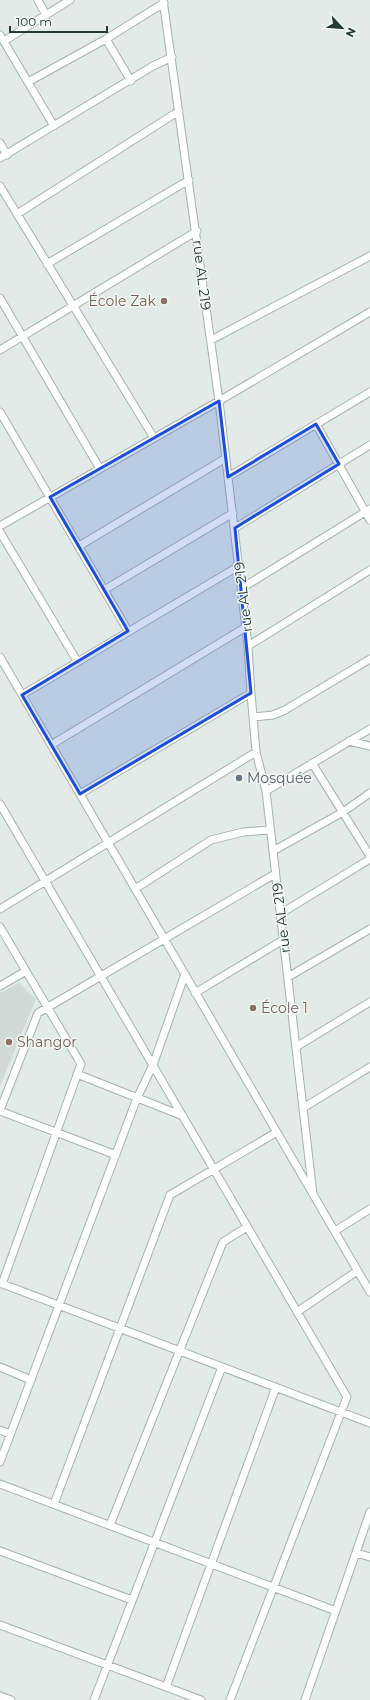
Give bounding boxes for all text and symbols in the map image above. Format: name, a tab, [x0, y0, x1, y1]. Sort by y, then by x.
scale bar	[10, 8, 107, 34]
north arrow	[322, 8, 362, 48]
text: 100 m	[16, 14, 52, 29]
text: N	[343, 25, 359, 39]
street label: rue AL 219	[189, 239, 215, 311]
place label: École Zak	[89, 292, 157, 310]
marker: École Zak	[159, 296, 169, 306]
street label: rue AL 219	[230, 561, 256, 633]
place label: Mosquée	[247, 769, 312, 787]
marker: Mosquée	[234, 773, 244, 783]
street label: rue AL 219	[268, 882, 294, 954]
place label: École 1	[261, 999, 308, 1017]
marker: École 1	[248, 1003, 258, 1013]
place label: Shangor	[17, 1033, 77, 1051]
marker: Shangor	[4, 1037, 14, 1047]

